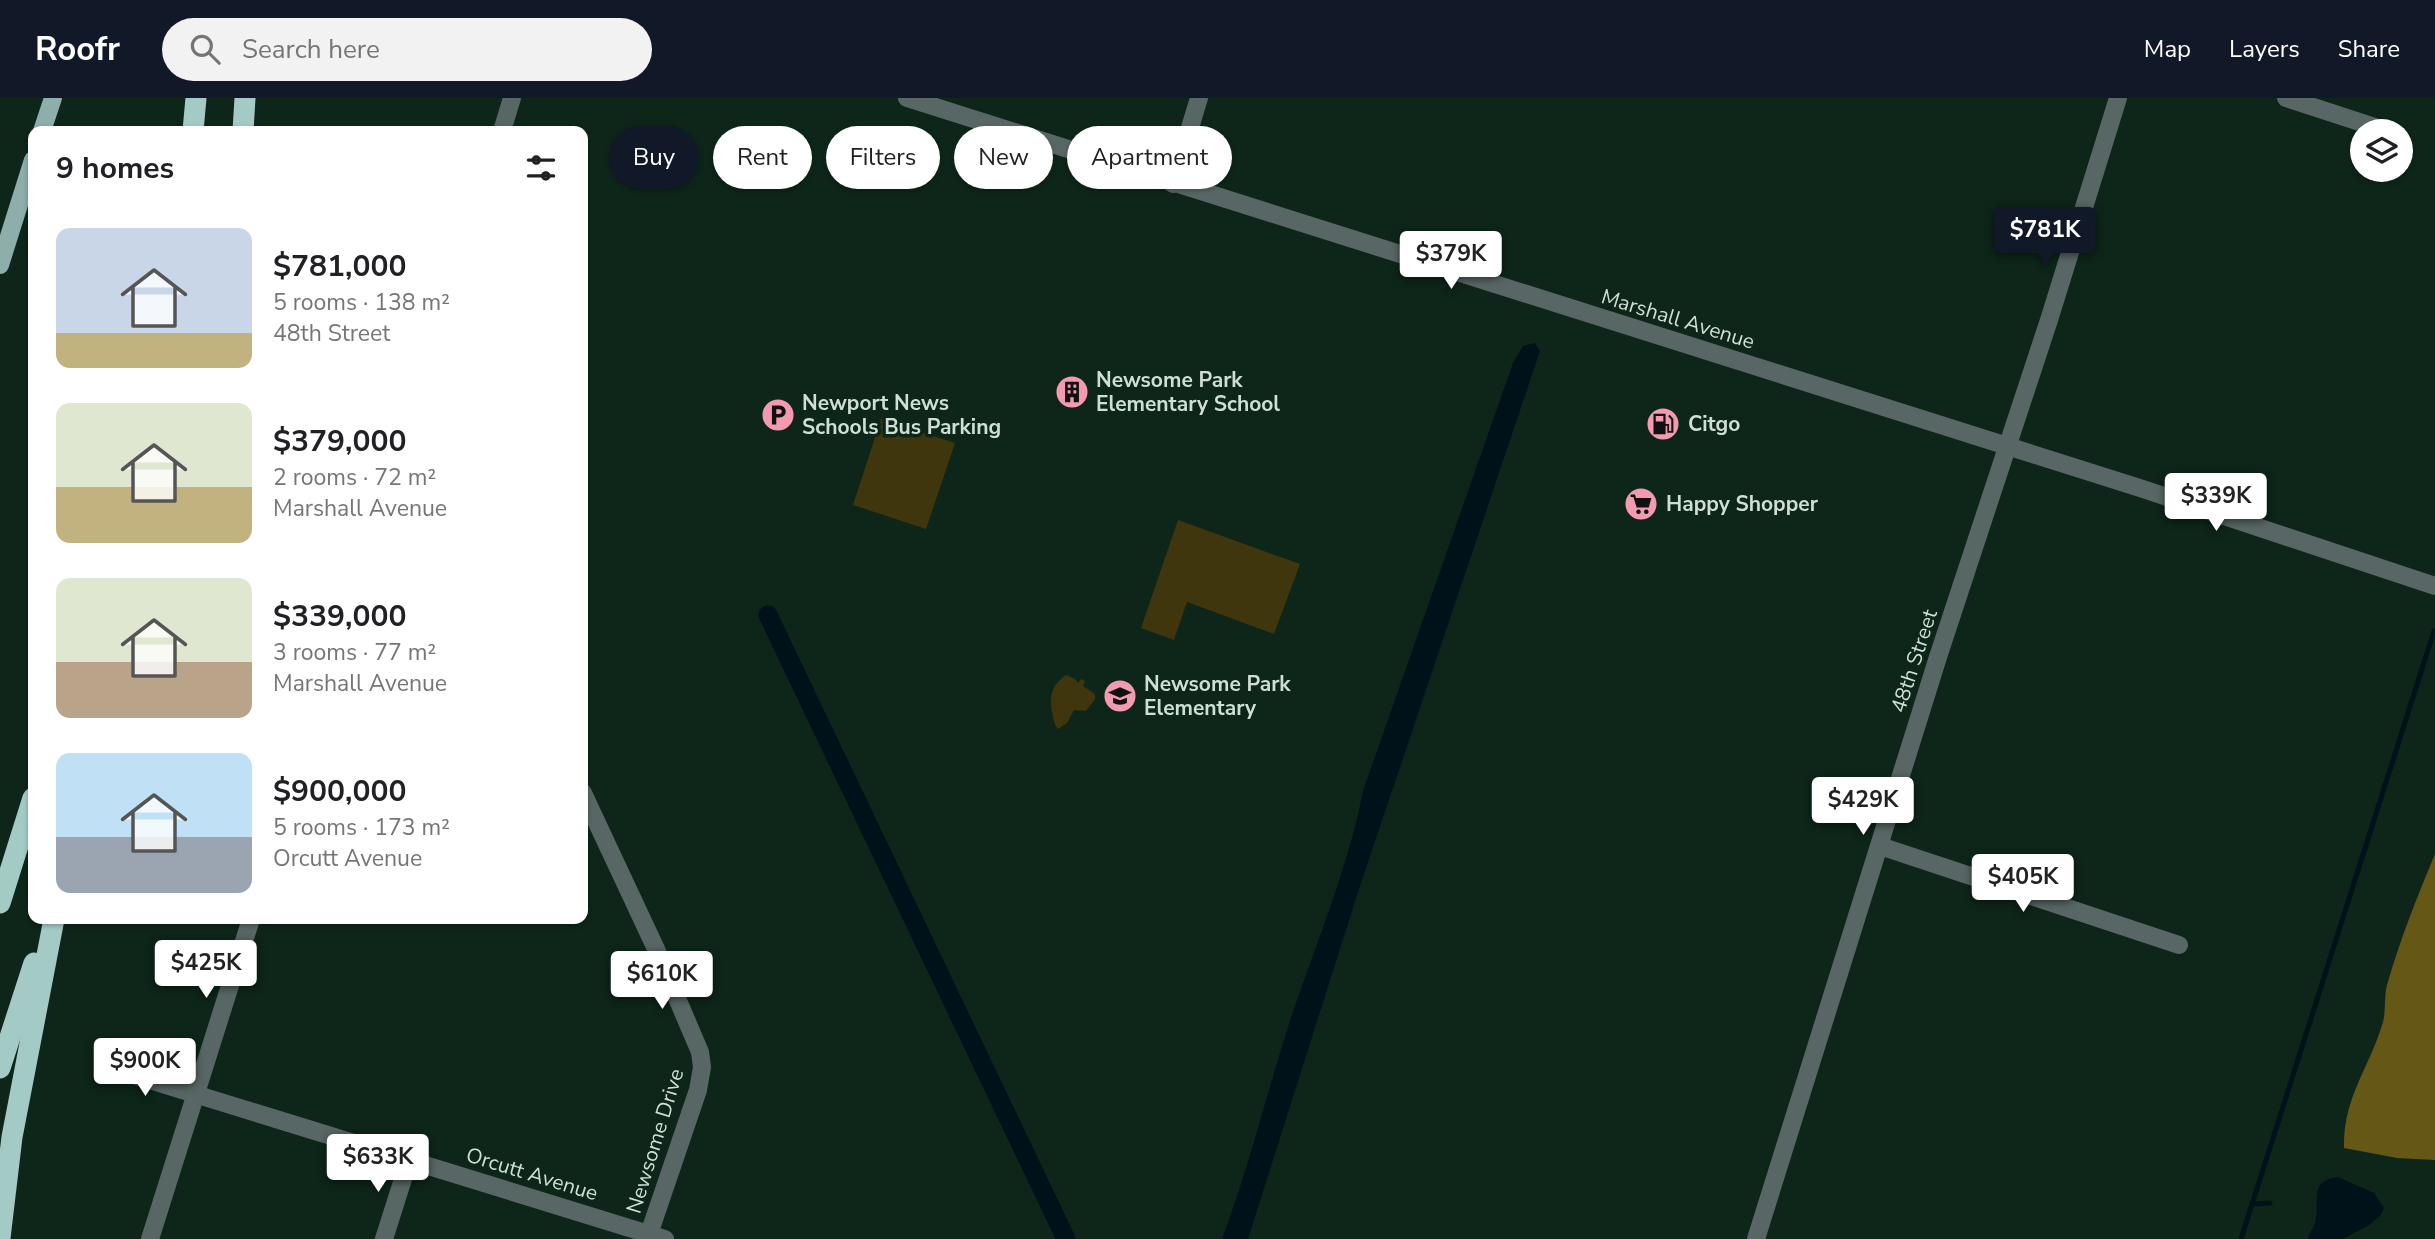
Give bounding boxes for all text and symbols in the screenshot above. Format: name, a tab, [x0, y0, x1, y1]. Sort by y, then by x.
search box	[162, 18, 652, 81]
text: Roofr	[35, 27, 120, 72]
icon: search	[186, 30, 224, 68]
text: Search here	[242, 32, 380, 67]
text: Map	[2144, 33, 2191, 65]
text: Layers	[2229, 33, 2300, 65]
text: Share	[2338, 33, 2400, 65]
map controls	[2350, 119, 2413, 182]
button: layers	[2350, 119, 2413, 182]
chip: Buy	[609, 126, 699, 189]
chip: Rent	[713, 126, 812, 189]
chip: Filters	[826, 126, 940, 189]
chip: New	[954, 126, 1053, 189]
chip: Apartment	[1067, 126, 1232, 189]
text: 9 homes	[56, 148, 174, 189]
icon: filters	[522, 149, 560, 187]
pin: $781K	[1996, 208, 2094, 267]
text: $781K	[2010, 214, 2080, 245]
pin: $379K	[1402, 232, 1500, 291]
text: $379K	[1416, 238, 1486, 269]
text: $781,000	[273, 246, 406, 287]
icon: home	[112, 256, 196, 340]
street label: Marshall Avenue	[1598, 282, 1758, 356]
text: 5 rooms · 138 m²	[273, 287, 450, 318]
text: 48th Street	[273, 318, 390, 349]
place label: Newsome Park Elementary School	[1096, 366, 1280, 418]
building icon: Newsome Park Elementary School	[1053, 373, 1091, 411]
place label: Newport News Schools Bus Parking	[802, 389, 1001, 441]
parking icon: Newport News Schools Bus Parking	[759, 396, 797, 434]
fuel station icon: Citgo	[1644, 405, 1682, 443]
place label: Citgo	[1688, 410, 1740, 438]
text: $379,000	[273, 421, 406, 462]
icon: home	[112, 431, 196, 515]
text: 2 rooms · 72 m²	[273, 462, 436, 493]
pin: $339K	[2167, 474, 2265, 533]
text: $339K	[2181, 480, 2251, 511]
supermarket icon: Happy Shopper	[1622, 485, 1660, 523]
place label: Happy Shopper	[1666, 490, 1819, 518]
text: Marshall Avenue	[273, 493, 447, 524]
text: $339,000	[273, 596, 406, 637]
street label: 48th Street	[1884, 605, 1944, 716]
icon: home	[112, 606, 196, 690]
text: 3 rooms · 77 m²	[273, 637, 436, 668]
text: Marshall Avenue	[273, 668, 447, 699]
place label: Newsome Park Elementary	[1144, 670, 1291, 722]
school or university icon: Newsome Park Elementary	[1101, 677, 1139, 715]
text: $900,000	[273, 771, 406, 812]
pin: $429K	[1814, 778, 1912, 837]
icon: home	[112, 781, 196, 865]
text: $429K	[1828, 784, 1898, 815]
text: 5 rooms · 173 m²	[273, 812, 450, 843]
text: Orcutt Avenue	[273, 843, 422, 874]
pin: $405K	[1974, 854, 2072, 914]
text: $405K	[1988, 861, 2058, 892]
pin: $425K	[157, 940, 255, 1000]
text: $425K	[171, 947, 241, 978]
pin: $610K	[613, 951, 711, 1011]
text: $610K	[627, 958, 697, 989]
pin: $900K	[96, 1038, 194, 1098]
text: $900K	[110, 1045, 180, 1076]
street label: Newsome Drive	[620, 1065, 690, 1217]
pin: $633K	[329, 1134, 427, 1194]
text: $633K	[343, 1141, 413, 1172]
street label: Orcutt Avenue	[463, 1141, 601, 1207]

